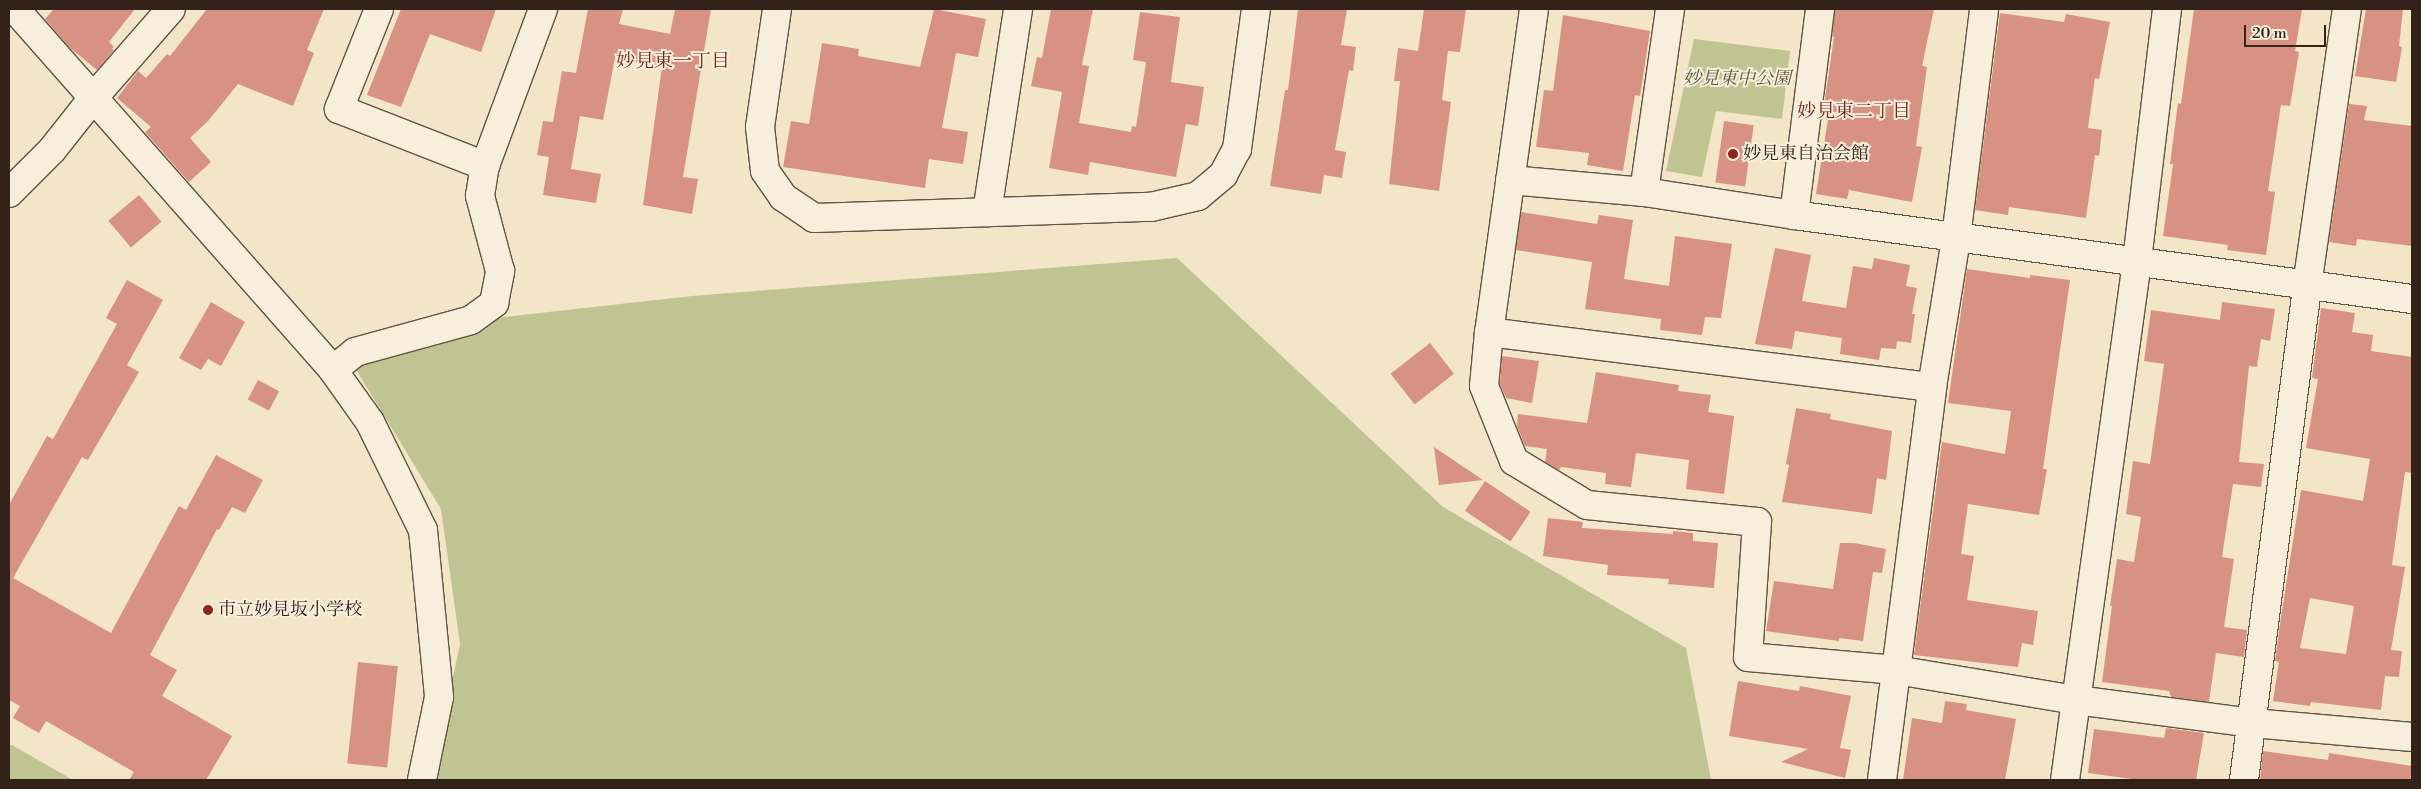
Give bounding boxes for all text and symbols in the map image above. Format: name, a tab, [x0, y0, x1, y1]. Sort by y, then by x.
scale bar	[2246, 15, 2328, 47]
text: 20 m	[2252, 24, 2287, 43]
district label: 妙見東一丁目	[616, 51, 730, 73]
park label: 妙見東中公園	[1683, 68, 1791, 90]
district label: 妙見東二丁目	[1797, 101, 1911, 123]
place label: 妙見東自治会館	[1743, 143, 1869, 165]
marker: 妙見東自治会館	[1727, 148, 1739, 160]
place label: 市立妙見坂小学校	[218, 599, 362, 621]
marker: 市立妙見坂小学校	[202, 604, 214, 616]

